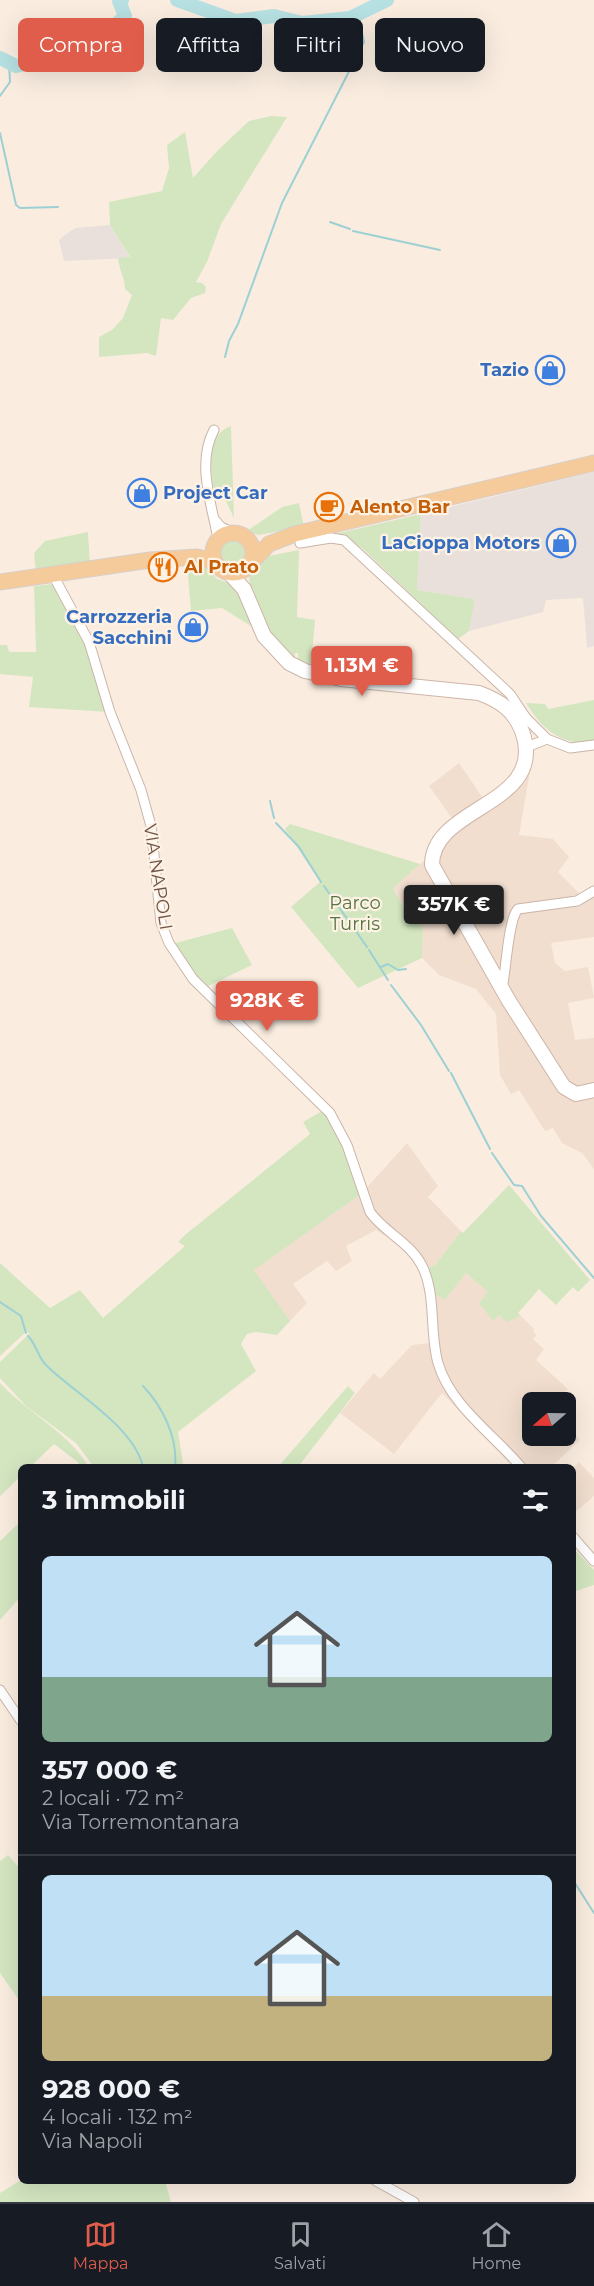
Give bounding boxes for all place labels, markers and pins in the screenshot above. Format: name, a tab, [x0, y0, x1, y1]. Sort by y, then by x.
shop icon: Tazio	[534, 354, 566, 386]
place label: Tazio	[480, 359, 529, 381]
shop icon: Project Car	[126, 477, 158, 509]
place label: Project Car	[163, 482, 268, 504]
cafe icon: Alento Bar	[313, 491, 345, 523]
place label: Alento Bar	[349, 496, 450, 518]
shop icon: LaCioppa Motors	[545, 527, 577, 559]
place label: LaCioppa Motors	[381, 532, 540, 554]
restaurant icon: Al Prato	[147, 551, 179, 583]
place label: Al Prato	[183, 556, 259, 578]
place label: Carrozzeria Sacchini	[66, 606, 172, 649]
shop icon: Carrozzeria Sacchini	[177, 611, 209, 643]
pin: 1.13M €	[307, 646, 417, 697]
pin: 357K €	[405, 885, 503, 936]
pin: 928K €	[218, 981, 316, 1032]

